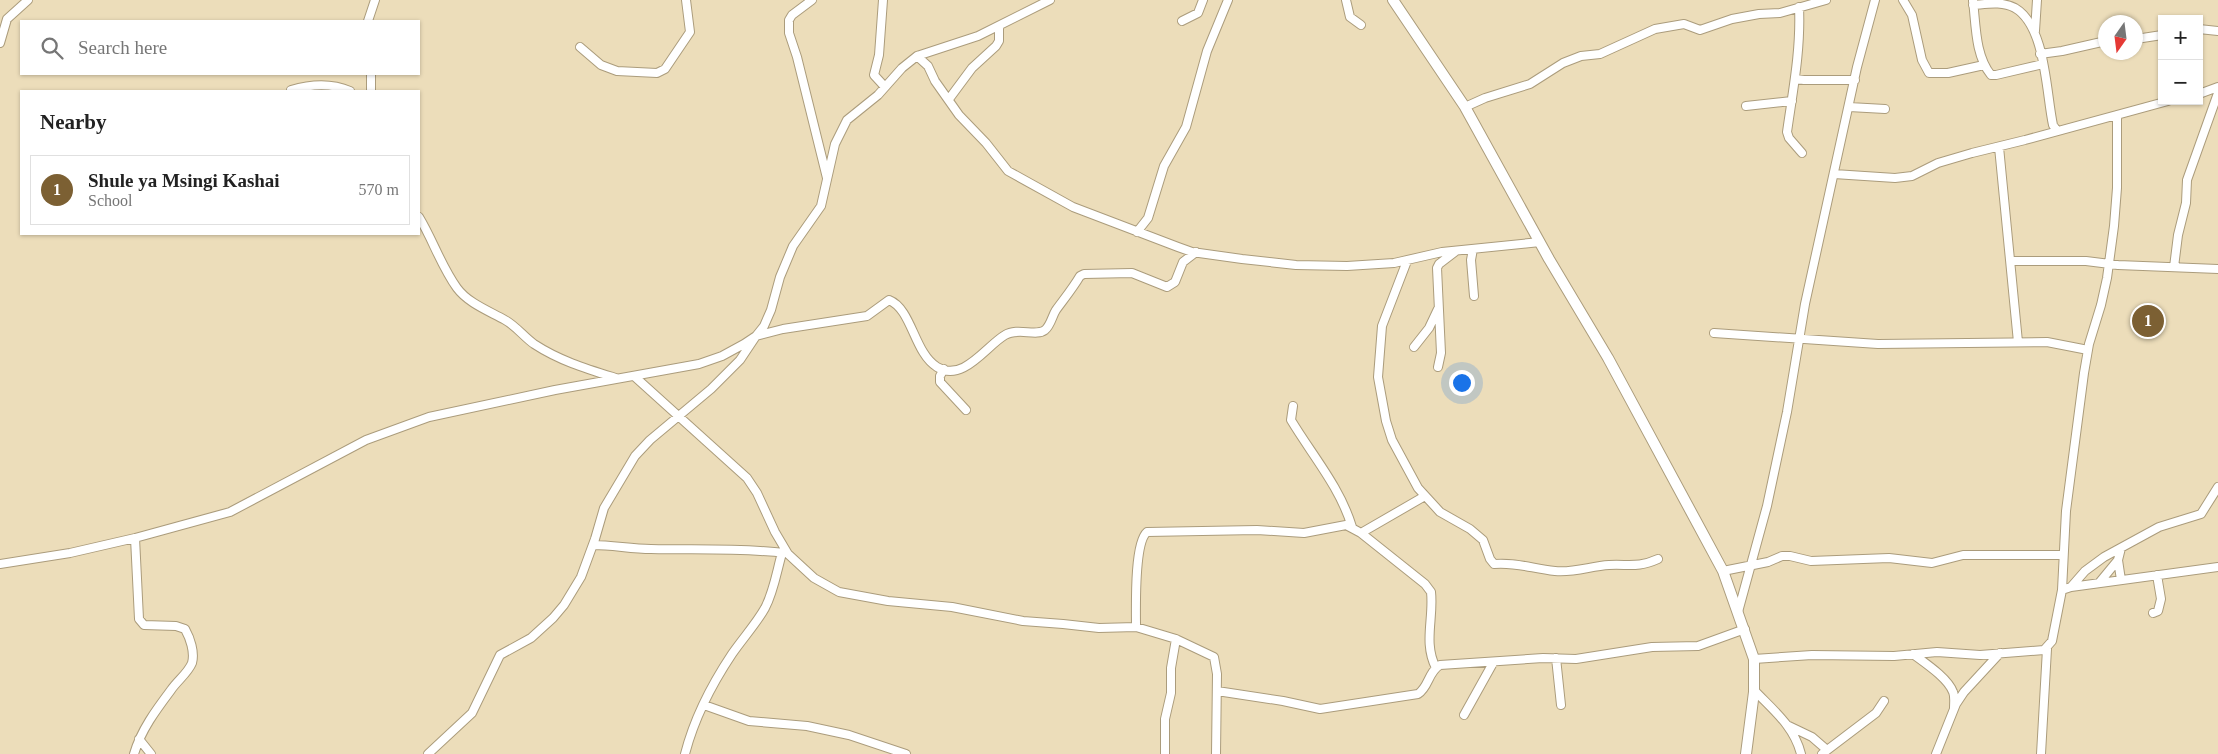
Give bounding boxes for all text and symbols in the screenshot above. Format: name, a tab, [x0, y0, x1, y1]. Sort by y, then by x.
north arrow	[2098, 15, 2143, 60]
map controls	[2158, 15, 2203, 105]
button: +	[2158, 15, 2203, 60]
search box	[20, 20, 420, 75]
icon: search	[38, 34, 66, 62]
text: Search here	[78, 37, 167, 58]
button: −	[2158, 60, 2203, 105]
text: Nearby	[40, 110, 107, 134]
text: Shule ya Msingi Kashai	[88, 170, 280, 191]
text: 1	[53, 181, 61, 198]
text: 570 m	[359, 181, 399, 198]
text: School	[88, 192, 132, 209]
pin: 1	[2132, 302, 2164, 340]
your location	[1449, 370, 1475, 396]

